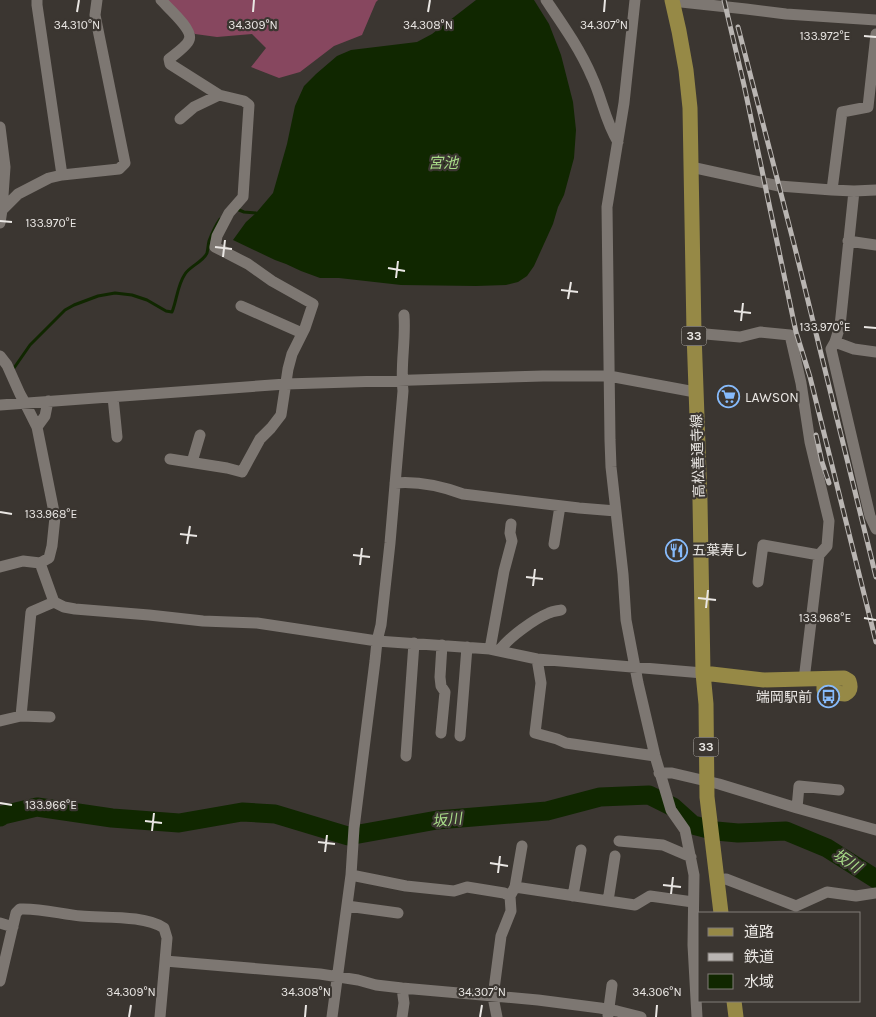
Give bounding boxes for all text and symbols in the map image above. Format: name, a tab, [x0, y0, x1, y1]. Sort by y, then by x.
text: 34.310°N	[54, 18, 100, 32]
text: 34.309°N	[228, 18, 278, 32]
text: 34.308°N	[403, 18, 453, 32]
text: 34.307°N	[580, 18, 628, 32]
text: 133.972°E	[800, 29, 850, 43]
water label: 宮池	[428, 154, 460, 172]
text: 133.970°E	[26, 216, 76, 230]
text: 133.970°E	[800, 320, 850, 334]
road number: 33	[682, 326, 706, 346]
supermarket icon: LAWSON	[717, 385, 741, 409]
place label: LAWSON	[745, 389, 799, 406]
street label: 高松善通寺線	[688, 414, 708, 498]
text: 133.968°E	[25, 507, 77, 521]
restaurant icon: 五葉寿し	[664, 538, 688, 562]
place label: 五葉寿し	[692, 542, 748, 559]
text: 133.968°E	[799, 611, 851, 625]
bus stop icon: 端岡駅前	[816, 685, 840, 709]
place label: 端岡駅前	[756, 689, 812, 706]
road number: 33	[694, 738, 718, 756]
text: 133.966°E	[25, 798, 77, 812]
water label: 坂川	[431, 809, 465, 831]
water label: 坂川	[830, 845, 866, 878]
legend	[698, 912, 861, 1002]
text: 道路	[744, 923, 774, 941]
text: 鉄道	[744, 948, 774, 966]
text: 水域	[744, 973, 774, 991]
text: 34.309°N	[106, 985, 156, 999]
text: 34.308°N	[281, 985, 331, 999]
text: 34.307°N	[458, 985, 506, 999]
text: 34.306°N	[632, 985, 682, 999]

